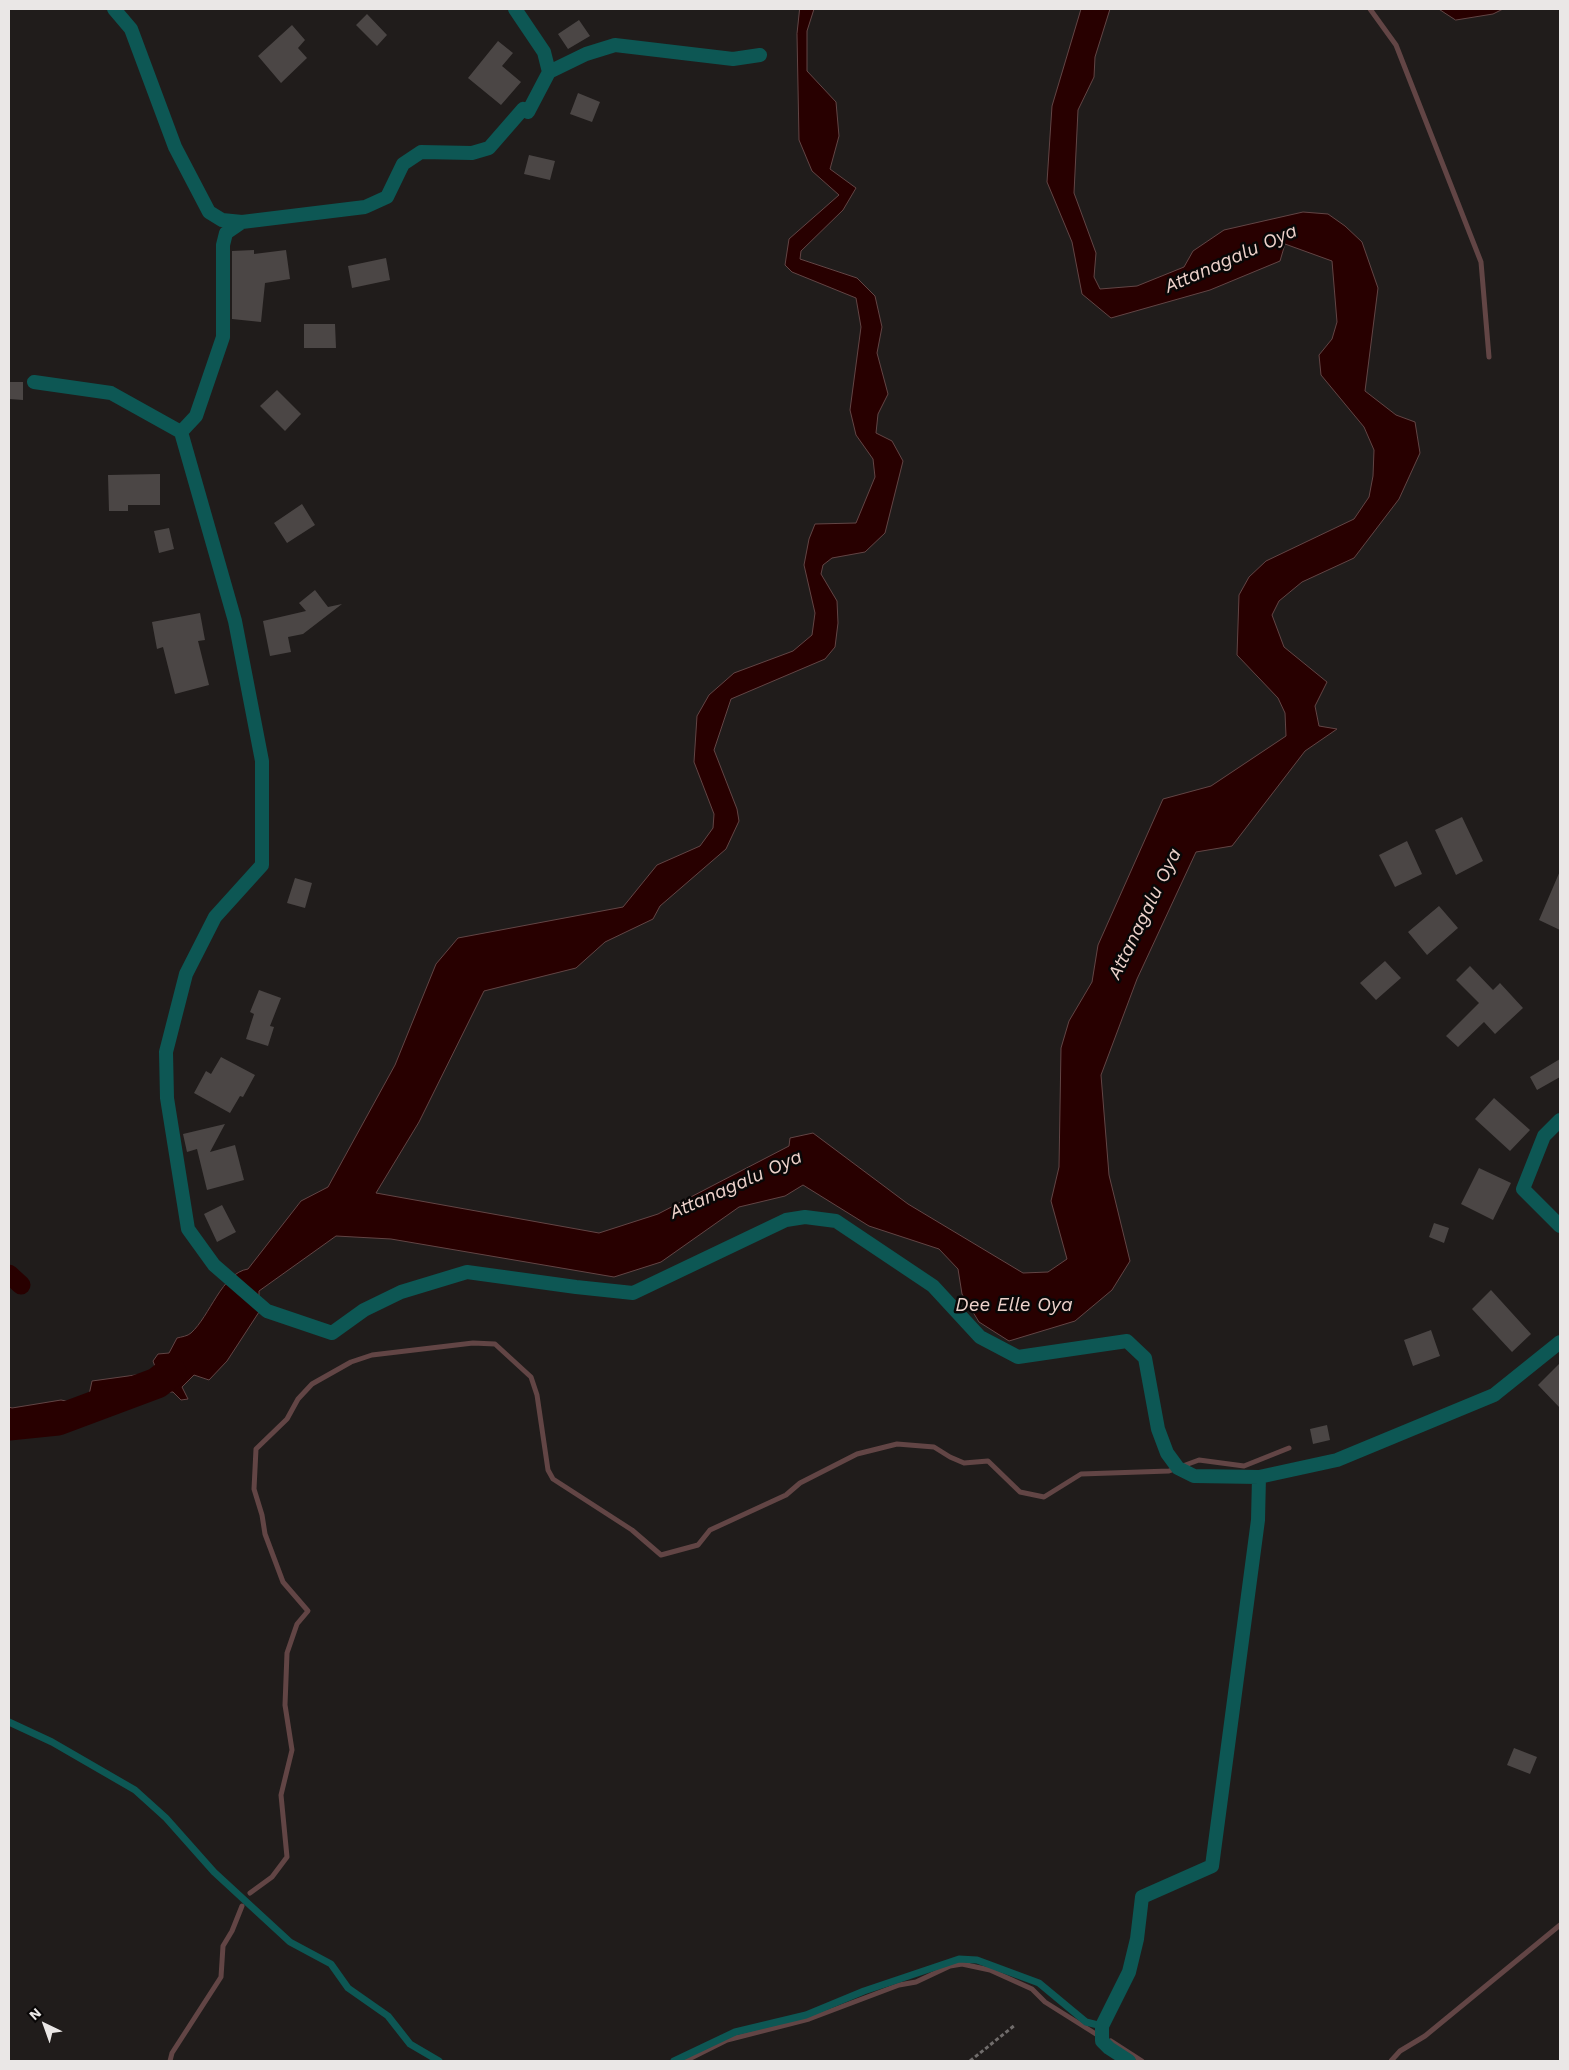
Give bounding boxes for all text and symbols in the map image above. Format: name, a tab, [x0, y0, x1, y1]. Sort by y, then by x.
water label: Attanagalu Oya	[1161, 220, 1301, 298]
water label: Attanagalu Oya	[1103, 845, 1187, 983]
water label: Attanagalu Oya	[666, 1146, 806, 1224]
water label: Dee Elle Oya	[955, 1294, 1073, 1316]
north arrow	[20, 2000, 70, 2050]
text: N	[26, 2004, 44, 2023]

